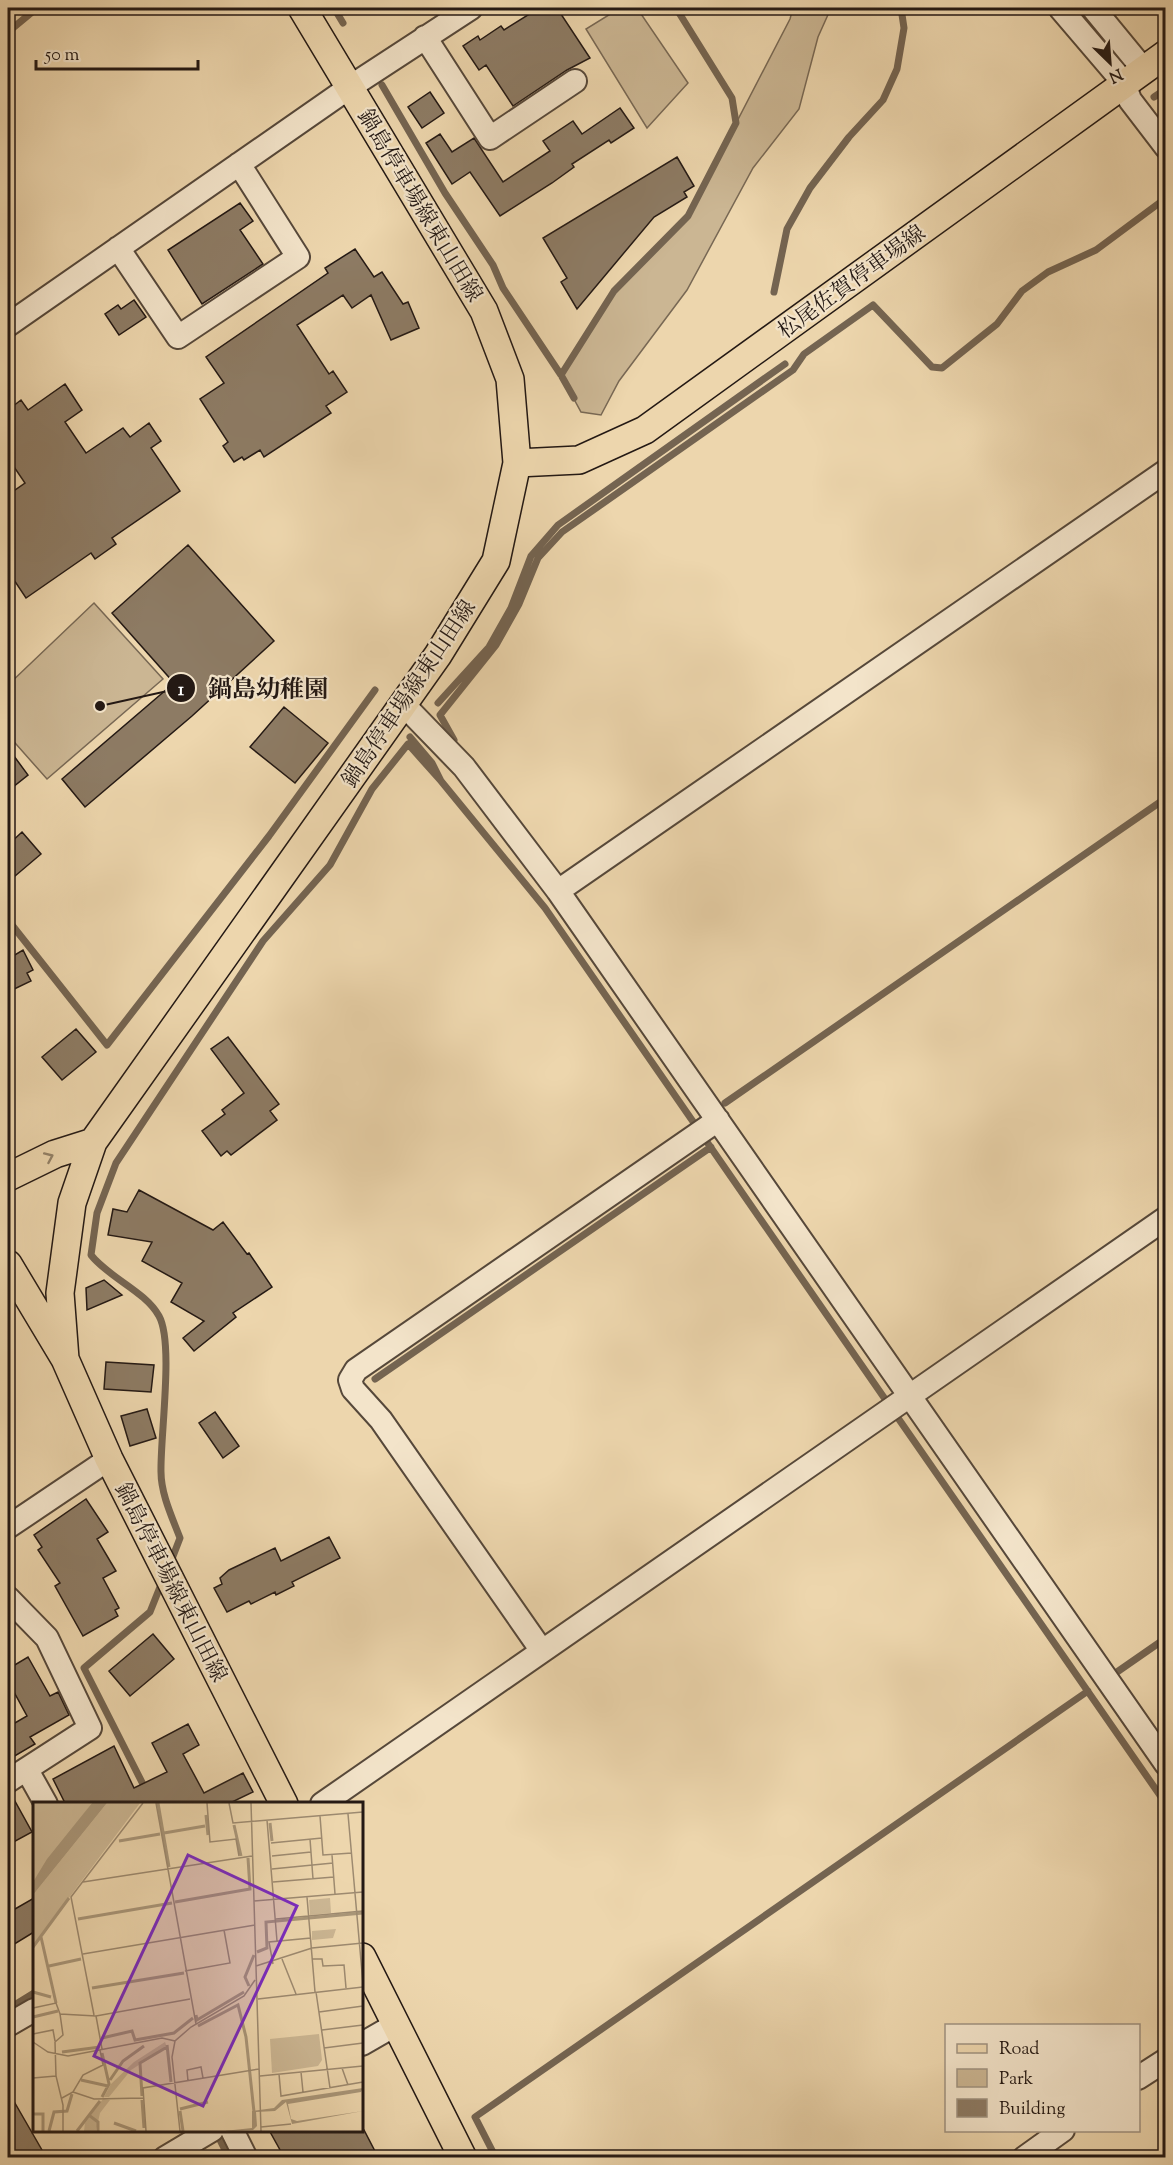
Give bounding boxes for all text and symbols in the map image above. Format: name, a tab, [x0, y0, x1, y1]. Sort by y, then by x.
scale bar	[36, 33, 198, 71]
north arrow	[1080, 33, 1140, 93]
text: 50 m	[44, 43, 80, 69]
text: N	[1104, 61, 1126, 88]
street label: 鍋島停車場線東山田線	[348, 104, 489, 309]
street label: 松尾佐賀停車場線	[772, 219, 933, 348]
street label: 鍋島停車場線東山田線	[336, 595, 485, 795]
callout: 鍋島幼稚園	[166, 667, 340, 709]
text: 鍋島幼稚園	[208, 674, 328, 708]
text: 1	[178, 678, 185, 704]
one-way arrow	[43, 1153, 54, 1165]
street label: 鍋島停車場線東山田線	[105, 1478, 234, 1689]
inset map	[33, 1802, 363, 2132]
legend	[945, 2024, 1140, 2132]
text: Road	[999, 2037, 1039, 2063]
text: Park	[999, 2067, 1034, 2093]
text: Building	[999, 2097, 1065, 2123]

